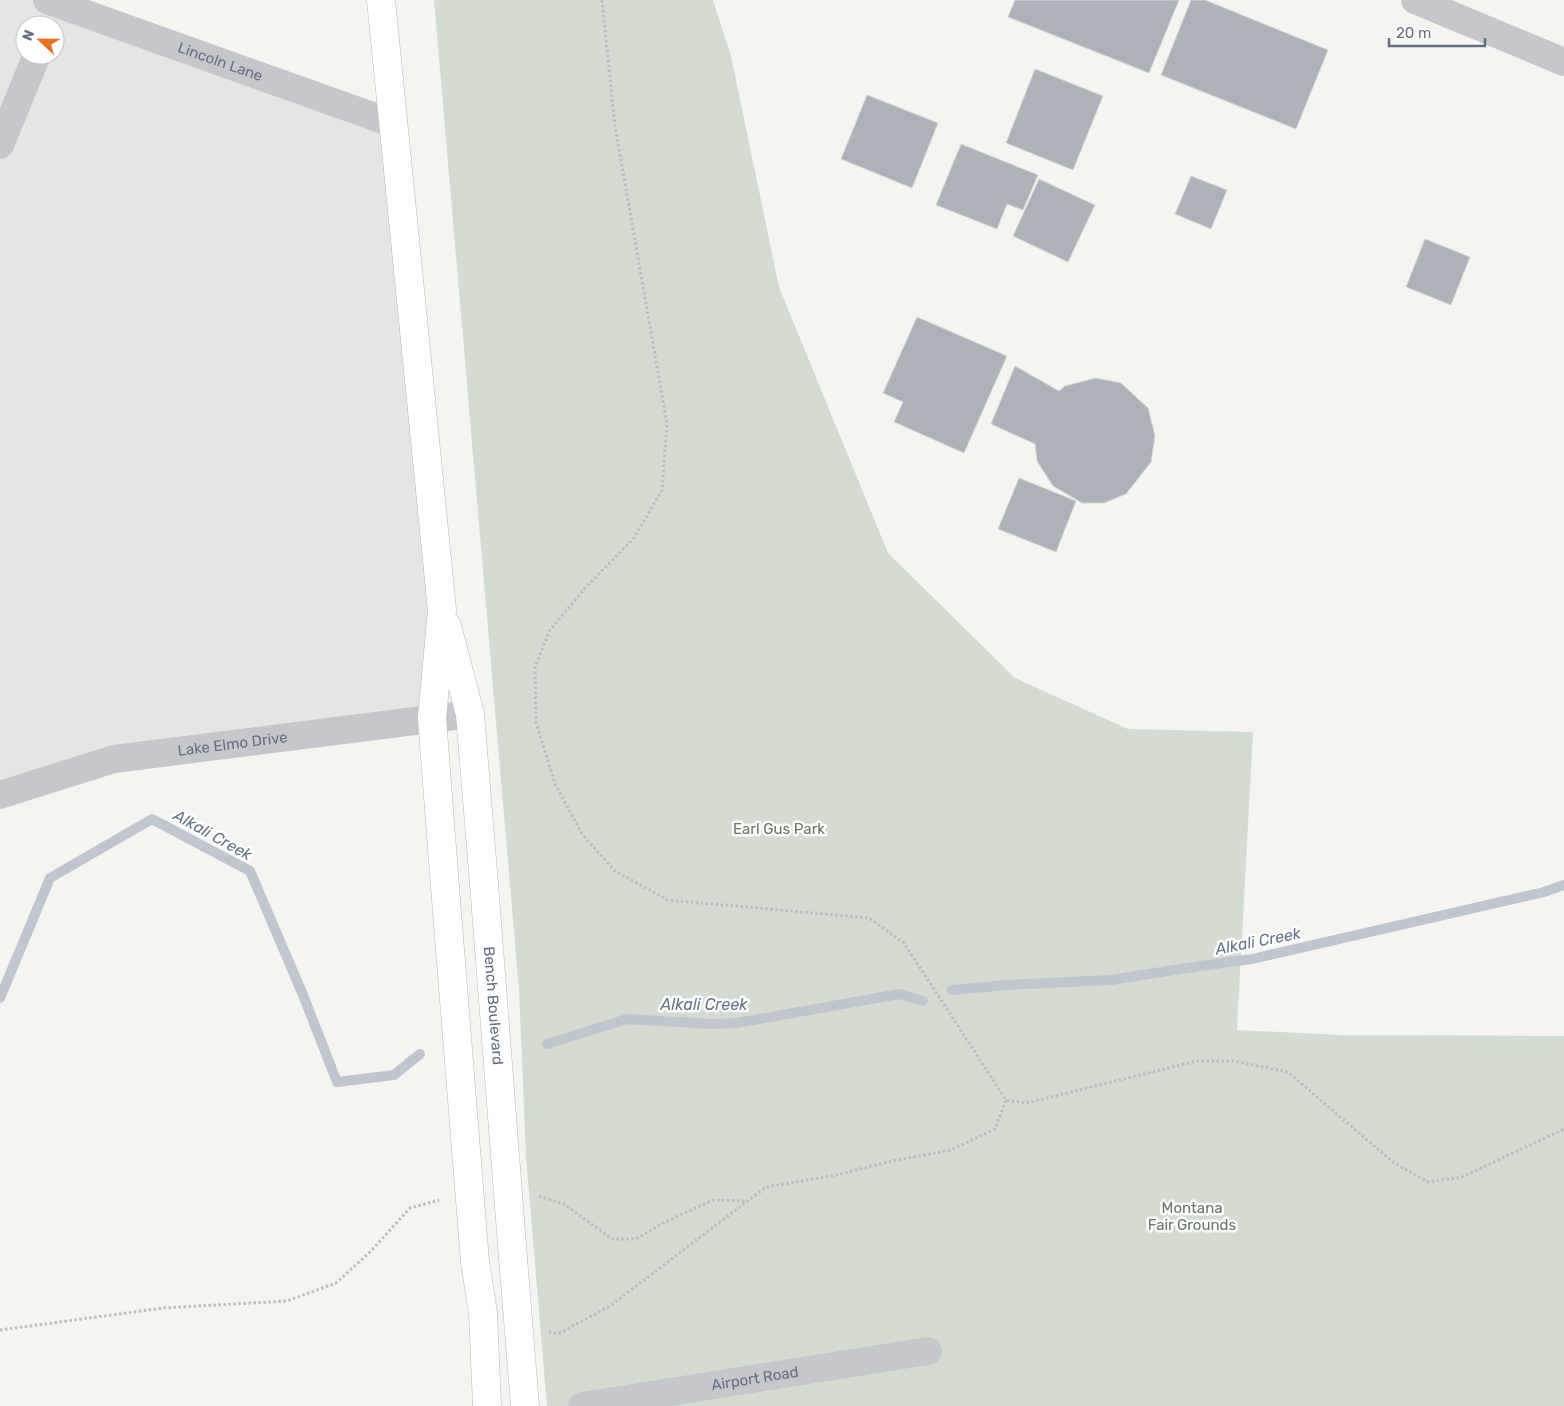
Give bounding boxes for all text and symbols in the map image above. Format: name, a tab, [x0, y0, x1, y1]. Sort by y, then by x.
north arrow	[15, 15, 65, 65]
scale bar	[1389, 15, 1485, 47]
text: 20 m	[1396, 24, 1431, 42]
text: N	[19, 27, 38, 43]
street label: Lincoln Lane	[175, 38, 265, 85]
street label: Lake Elmo Drive	[176, 728, 289, 760]
water label: Alkali Creek	[170, 805, 256, 865]
park label: Earl Gus Park	[733, 820, 825, 838]
water label: Alkali Creek	[1213, 923, 1303, 959]
street label: Bench Boulevard	[480, 946, 507, 1066]
water label: Alkali Creek	[660, 995, 748, 1014]
park label: Montana Fair Grounds	[1148, 1199, 1237, 1234]
street label: Airport Road	[710, 1363, 800, 1394]

